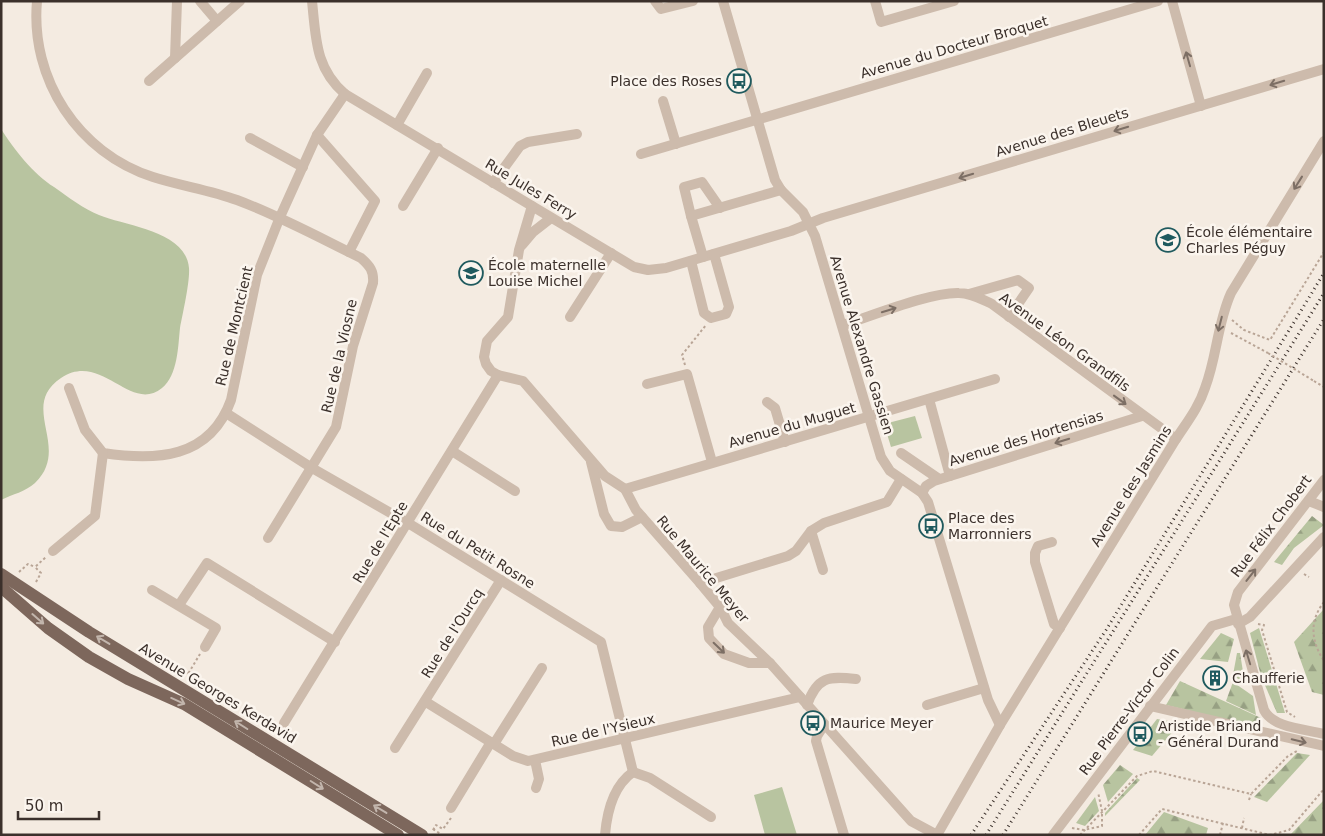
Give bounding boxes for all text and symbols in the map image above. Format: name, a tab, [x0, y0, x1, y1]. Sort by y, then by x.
street label: Avenue du Docteur Broquet	[858, 12, 1050, 81]
one-way arrow	[1182, 51, 1192, 67]
bus stop icon: Place des Roses	[726, 68, 752, 94]
place label: Place des Roses	[610, 73, 722, 89]
one-way arrow	[1269, 78, 1285, 88]
street label: Avenue des Bleuets	[994, 104, 1130, 160]
one-way arrow	[1114, 125, 1130, 135]
street label: Rue Jules Ferry	[482, 155, 580, 223]
one-way arrow	[958, 171, 974, 181]
one-way arrow	[1293, 175, 1303, 189]
place label: École élémentaire Charles Péguy	[1186, 224, 1312, 256]
school or university icon: École élémentaire Charles Péguy	[1155, 227, 1181, 253]
street label: Avenue Alexandre Gassien	[827, 253, 897, 437]
place label: École maternelle Louise Michel	[488, 257, 606, 289]
school or university icon: École maternelle Louise Michel	[458, 260, 484, 286]
street label: Rue de Montcient	[212, 264, 256, 388]
street label: Avenue Léon Grandfils	[997, 289, 1133, 395]
street label: Rue de la Viosne	[318, 297, 360, 415]
one-way arrow	[881, 305, 897, 315]
one-way arrow	[1215, 316, 1224, 332]
one-way arrow	[1113, 394, 1126, 405]
street label: Avenue du Muguet	[727, 399, 858, 451]
street label: Avenue des Hortensias	[947, 407, 1105, 469]
street label: Avenue des Jasmins	[1087, 423, 1175, 549]
one-way arrow	[1055, 437, 1071, 446]
street label: Rue Félix Chobert	[1227, 472, 1315, 580]
street label: Rue de l'Epte	[349, 498, 411, 586]
street label: Rue du Petit Rosne	[418, 508, 538, 592]
place label: Place des Marronniers	[948, 510, 1031, 542]
street label: Rue Maurice Meyer	[654, 512, 752, 626]
bus stop icon: Place des Marronniers	[918, 513, 944, 539]
one-way arrow	[1245, 569, 1256, 582]
street label: Rue de l'Ourcq	[418, 585, 486, 681]
one-way arrow	[31, 614, 44, 625]
one-way arrow	[96, 635, 110, 645]
street label: Avenue Georges Kerdavid	[137, 640, 299, 746]
one-way arrow	[713, 642, 725, 654]
street label: Rue Pierre-Victor Colin	[1076, 644, 1182, 778]
one-way arrow	[1242, 649, 1252, 665]
building icon: Chaufferie	[1202, 665, 1228, 691]
place label: Chaufferie	[1232, 670, 1305, 686]
one-way arrow	[170, 697, 185, 706]
street label: Rue de l'Ysieux	[549, 710, 657, 750]
bus stop icon: Maurice Meyer	[800, 710, 826, 736]
place label: Maurice Meyer	[830, 715, 934, 731]
place label: Aristide Briand - Général Durand	[1158, 718, 1279, 750]
one-way arrow	[235, 719, 249, 729]
bus stop icon: Aristide Briand - Général Durand	[1127, 721, 1153, 747]
one-way arrow	[1291, 737, 1307, 746]
one-way arrow	[309, 780, 323, 790]
scale bar	[18, 788, 99, 820]
text: 50 m	[25, 797, 63, 815]
one-way arrow	[373, 804, 387, 814]

